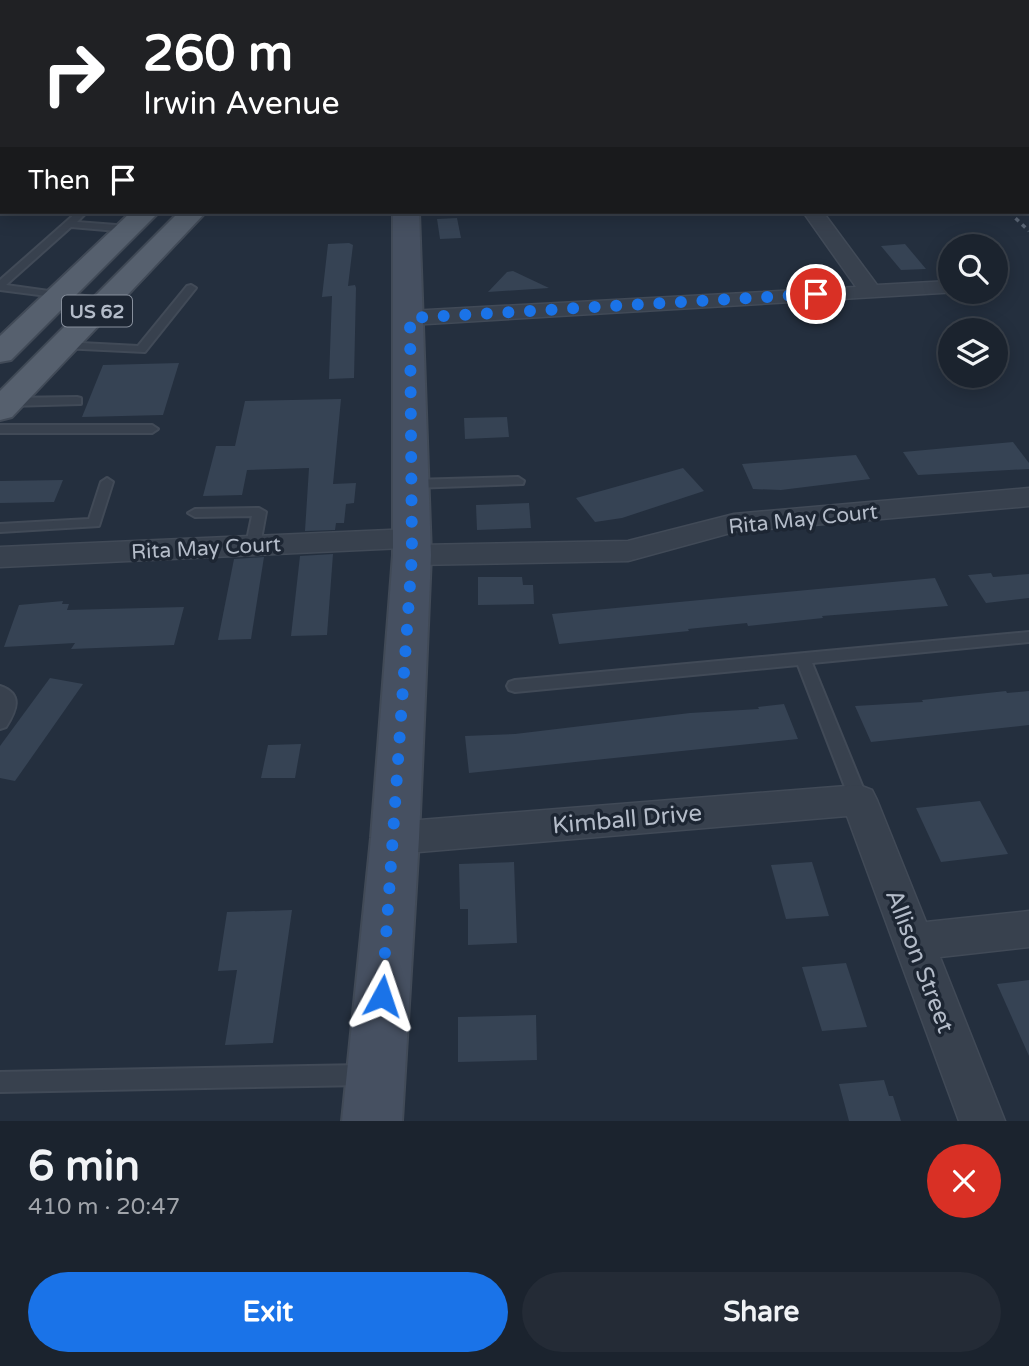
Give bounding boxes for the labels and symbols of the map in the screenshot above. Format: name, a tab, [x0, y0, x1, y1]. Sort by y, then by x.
pin	[786, 264, 846, 324]
road number: US 62	[62, 296, 132, 326]
street label: Rita May Court	[727, 499, 879, 540]
street label: Rita May Court	[130, 532, 282, 565]
street label: Kimball Drive	[551, 799, 703, 840]
street label: Allison Street	[879, 885, 960, 1037]
position arrow	[345, 959, 419, 1033]

